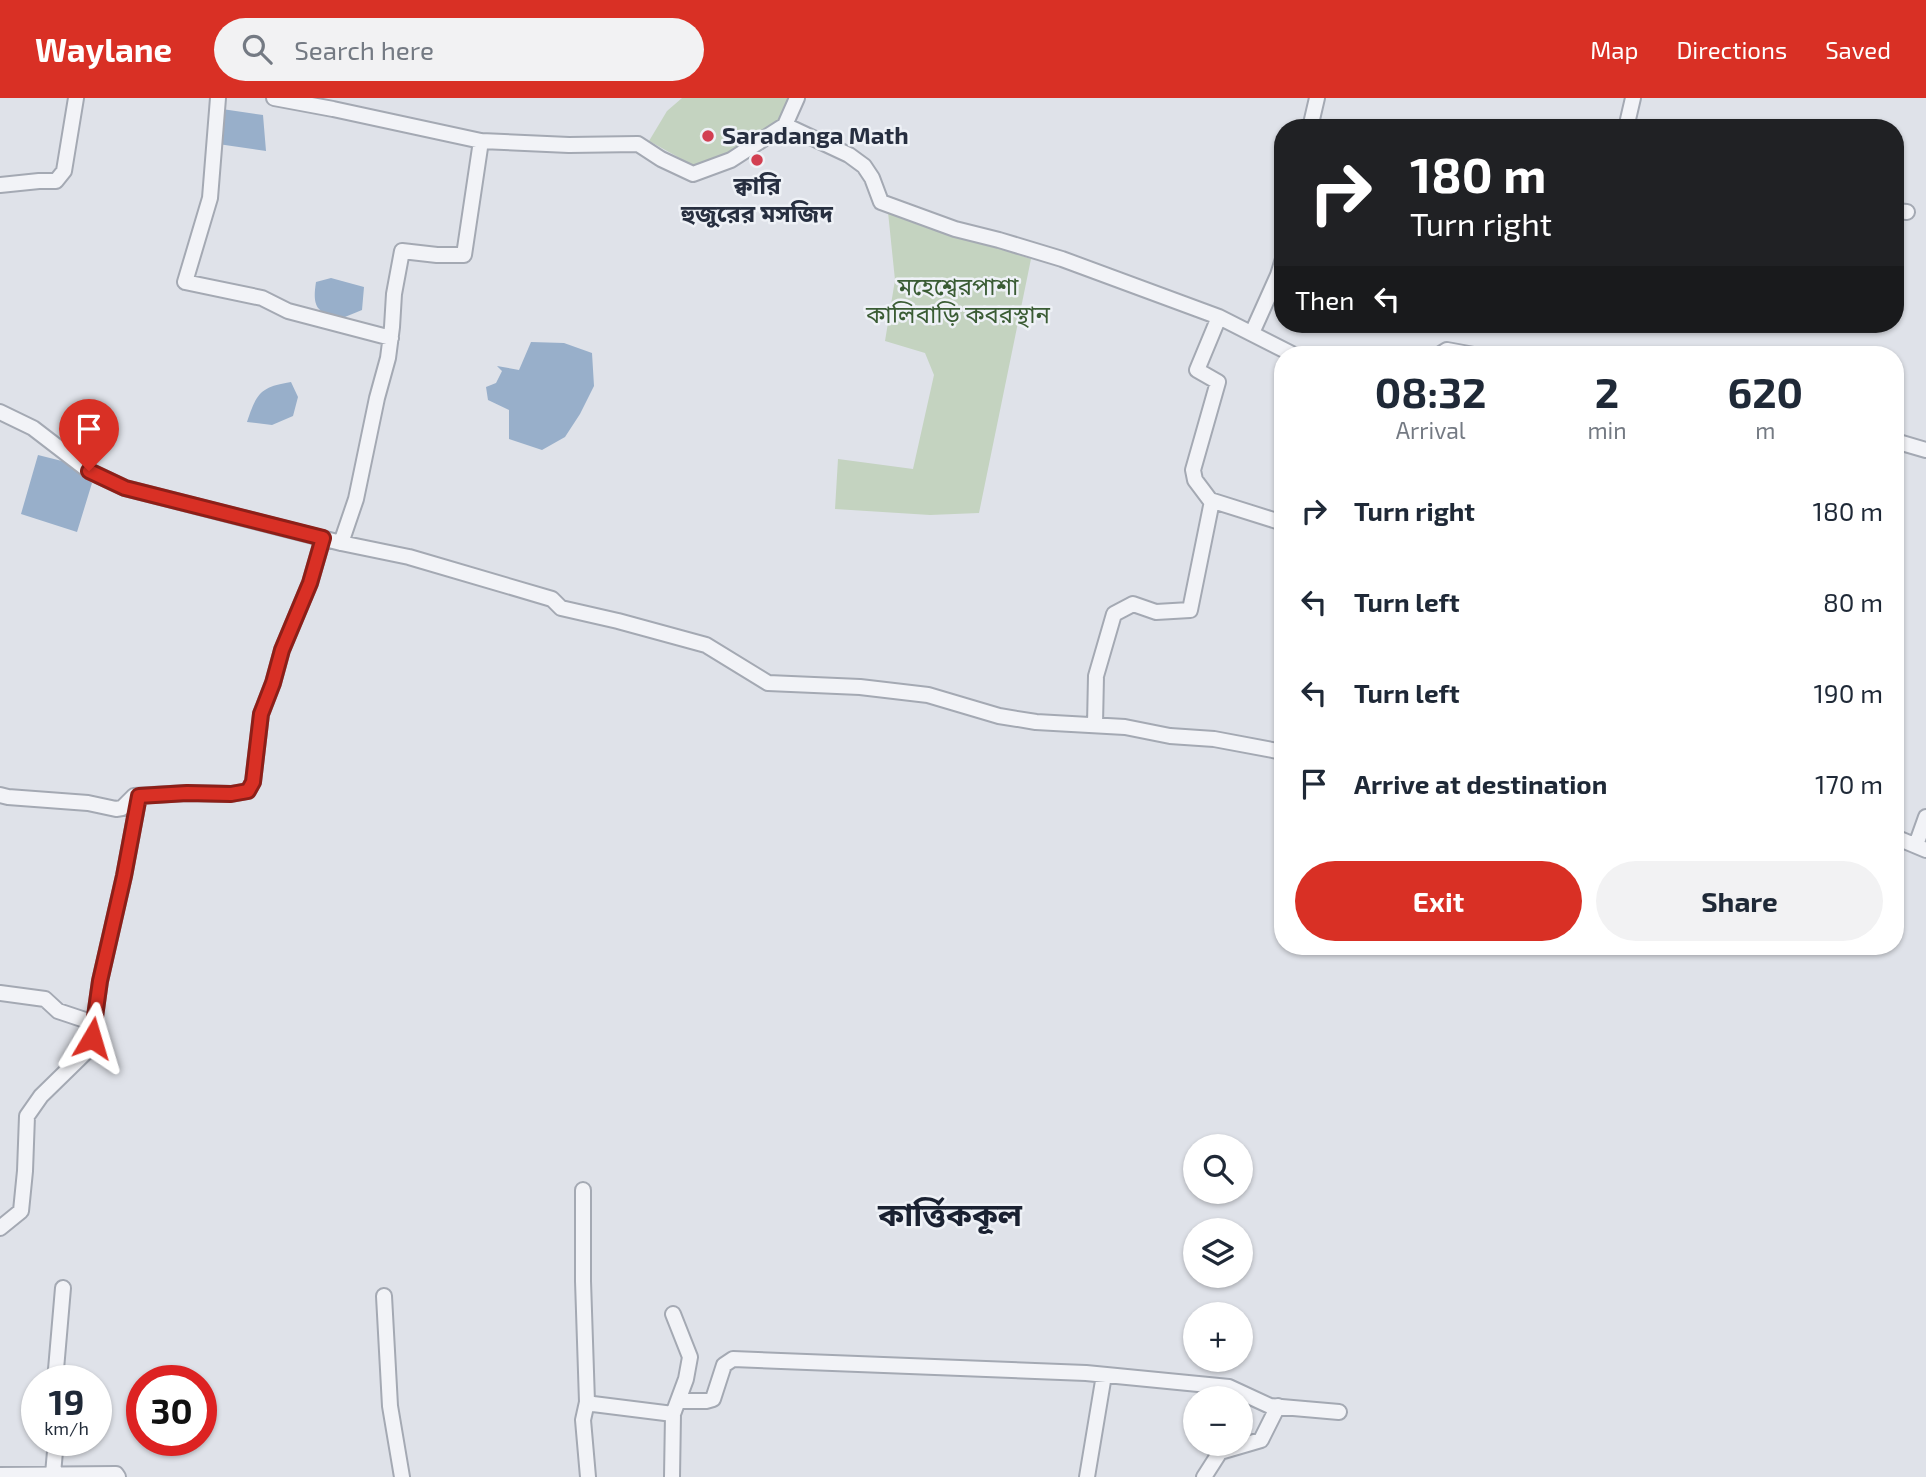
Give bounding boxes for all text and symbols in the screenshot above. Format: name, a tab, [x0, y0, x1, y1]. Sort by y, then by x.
search box	[214, 18, 704, 81]
text: Waylane	[35, 29, 172, 69]
icon: search	[238, 30, 276, 68]
text: Search here	[294, 34, 434, 65]
text: Map	[1590, 35, 1638, 64]
text: Directions	[1676, 35, 1787, 64]
text: Saved	[1825, 35, 1891, 64]
place label: Saradanga Math	[722, 120, 909, 149]
marker: Saradanga Math	[700, 128, 716, 144]
text: 180 m	[1410, 144, 1546, 203]
icon: right	[1295, 147, 1386, 238]
marker: ক্বারি হুজুরের মসজিদ	[749, 152, 765, 168]
place label: ক্বারি হুজুরের মসজিদ	[680, 170, 833, 228]
text: Turn right	[1410, 204, 1552, 242]
park label: মহেশ্বেরপাশা কালিবাড়ি কবরস্থান	[865, 271, 1051, 329]
icon: left	[1368, 280, 1406, 318]
text: Then	[1295, 284, 1354, 315]
text: 08:32	[1375, 366, 1487, 416]
text: 2	[1595, 366, 1619, 416]
text: 620	[1727, 366, 1803, 416]
pin	[59, 399, 119, 471]
icon: arrive	[70, 410, 108, 448]
text: Arrival	[1396, 416, 1466, 444]
text: min	[1587, 416, 1627, 444]
text: m	[1755, 416, 1775, 444]
icon: right	[1295, 492, 1333, 530]
text: Turn right	[1354, 495, 1475, 526]
text: 180 m	[1813, 495, 1883, 526]
icon: left	[1295, 583, 1333, 621]
text: Turn left	[1354, 586, 1460, 617]
text: 80 m	[1823, 586, 1883, 617]
icon: left	[1295, 674, 1333, 712]
text: Turn left	[1354, 677, 1460, 708]
text: 190 m	[1814, 677, 1883, 708]
icon: arrive	[1295, 765, 1333, 803]
text: Arrive at destination	[1354, 768, 1607, 799]
text: 170 m	[1815, 768, 1883, 799]
button: Exit	[1295, 861, 1582, 941]
button: Share	[1596, 861, 1883, 941]
position arrow	[55, 1001, 129, 1075]
map controls	[1183, 1134, 1253, 1456]
button: search	[1183, 1134, 1253, 1204]
district label: কার্ত্তিককূল	[877, 1194, 1023, 1235]
button: layers	[1183, 1218, 1253, 1288]
button: +	[1183, 1302, 1253, 1372]
speed limit sign: 30	[126, 1365, 217, 1456]
text: 19	[49, 1380, 84, 1422]
button: −	[1183, 1386, 1253, 1456]
text: km/h	[44, 1417, 89, 1439]

